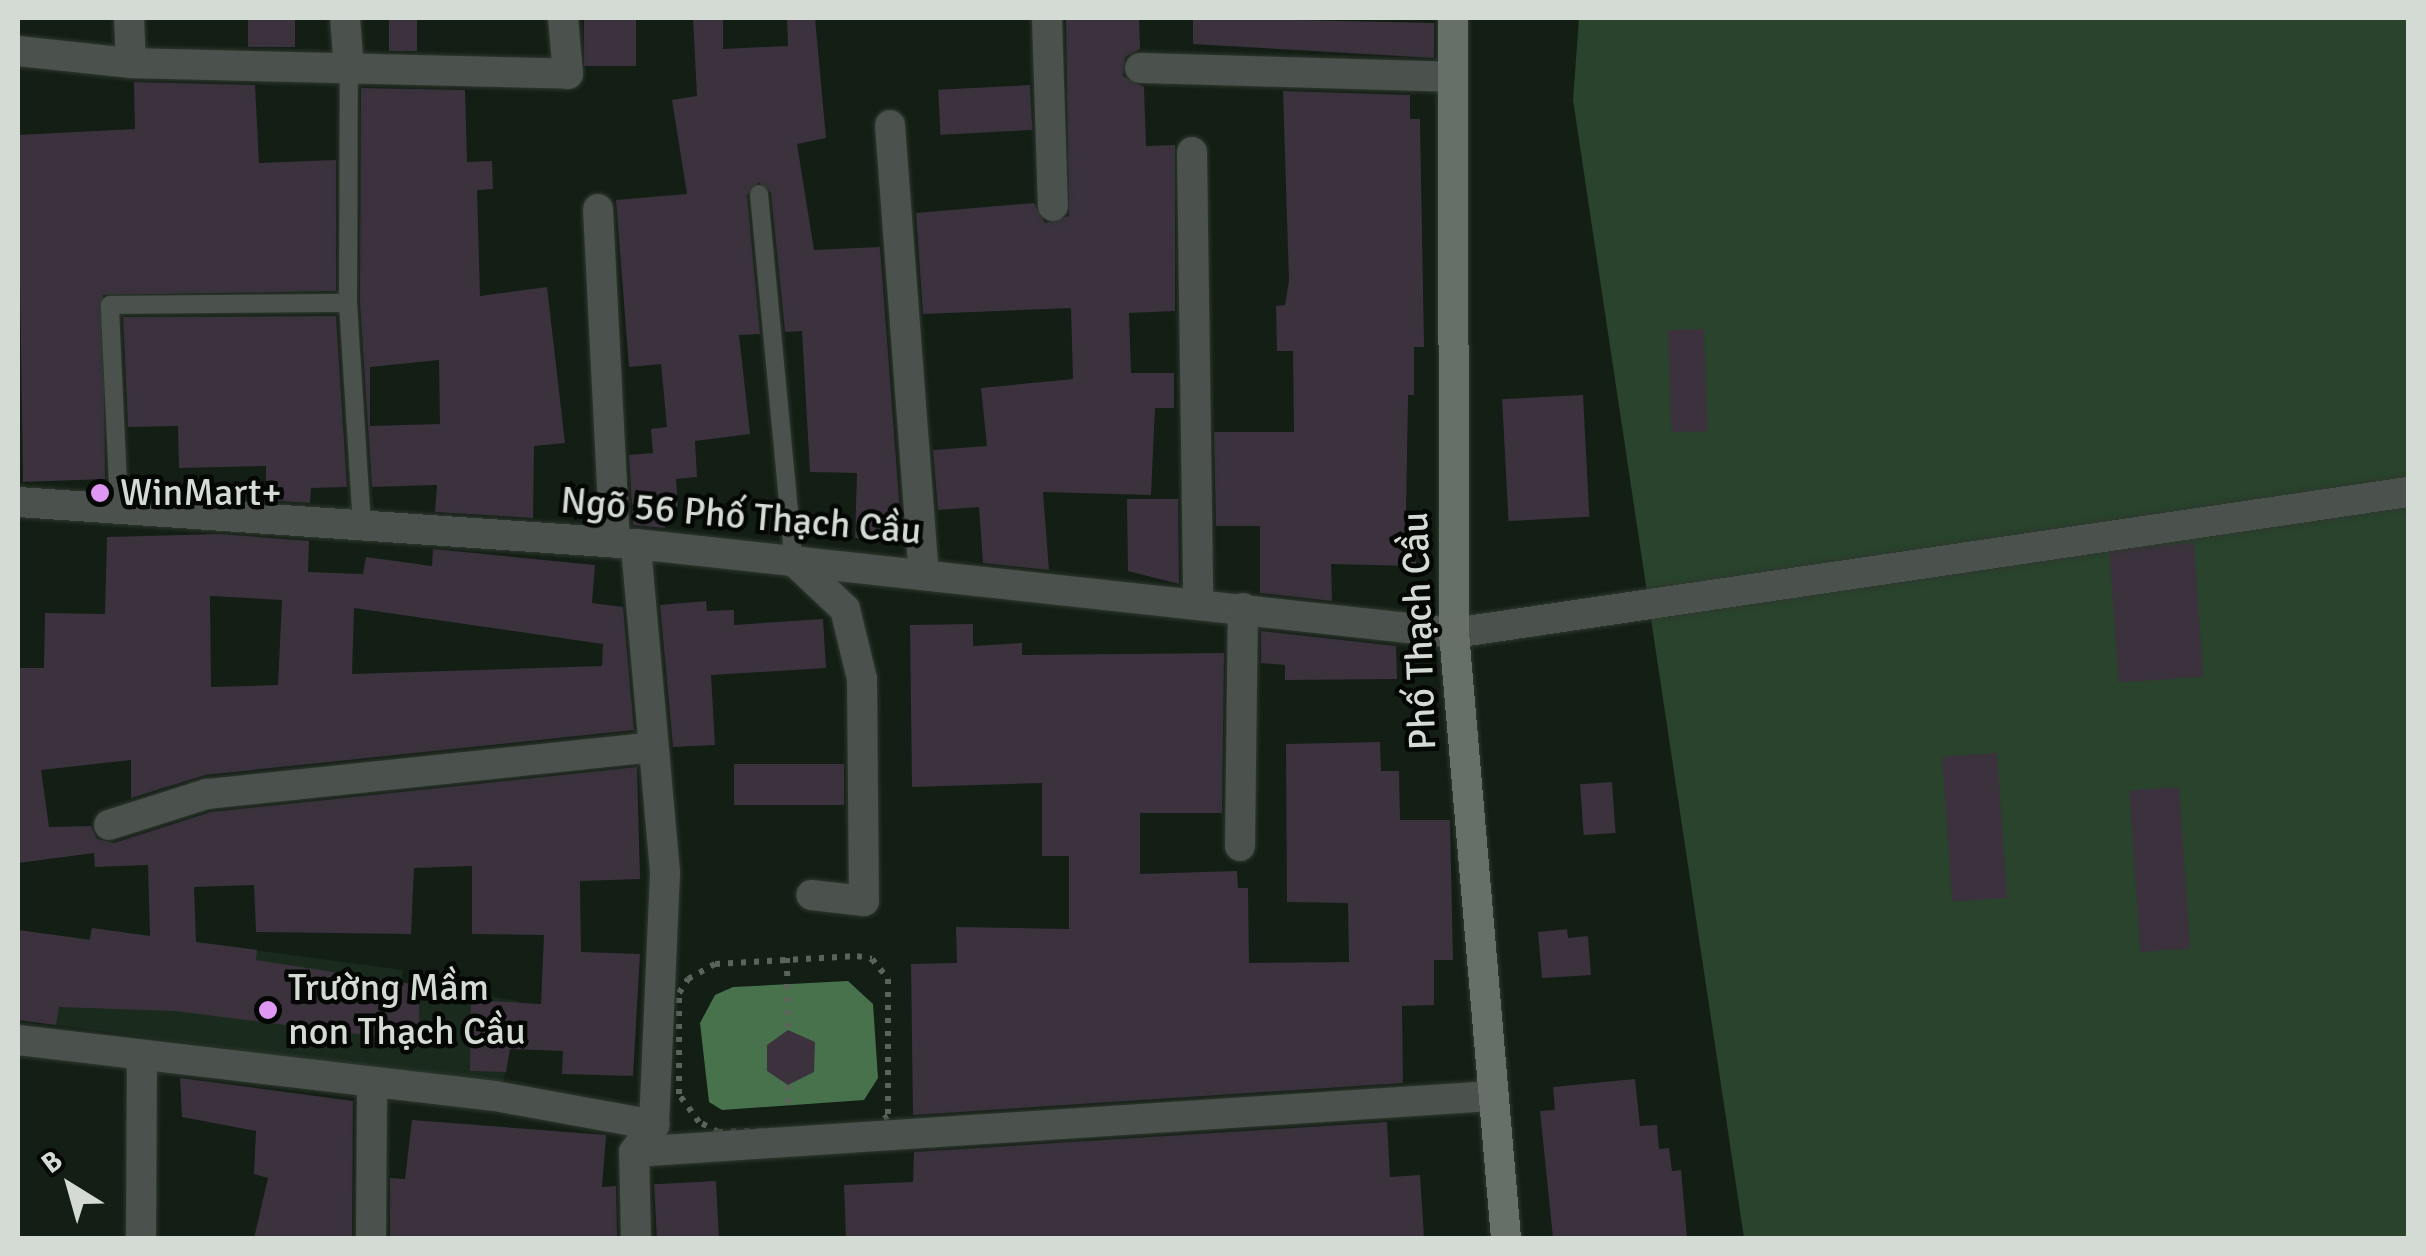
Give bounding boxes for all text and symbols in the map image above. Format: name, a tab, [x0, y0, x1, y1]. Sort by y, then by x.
place label: WinMart+	[120, 470, 282, 516]
street label: Ngõ 56 Phố Thạch Cầu	[559, 478, 923, 554]
marker: WinMart+	[89, 482, 111, 504]
street label: Phố Thạch Cầu	[1392, 511, 1446, 751]
place label: Trường Mầm non Thạch Cầu	[288, 965, 526, 1054]
marker: Trường Mầm non Thạch Cầu	[257, 999, 279, 1021]
north arrow	[20, 1136, 120, 1236]
text: B	[35, 1143, 69, 1181]

